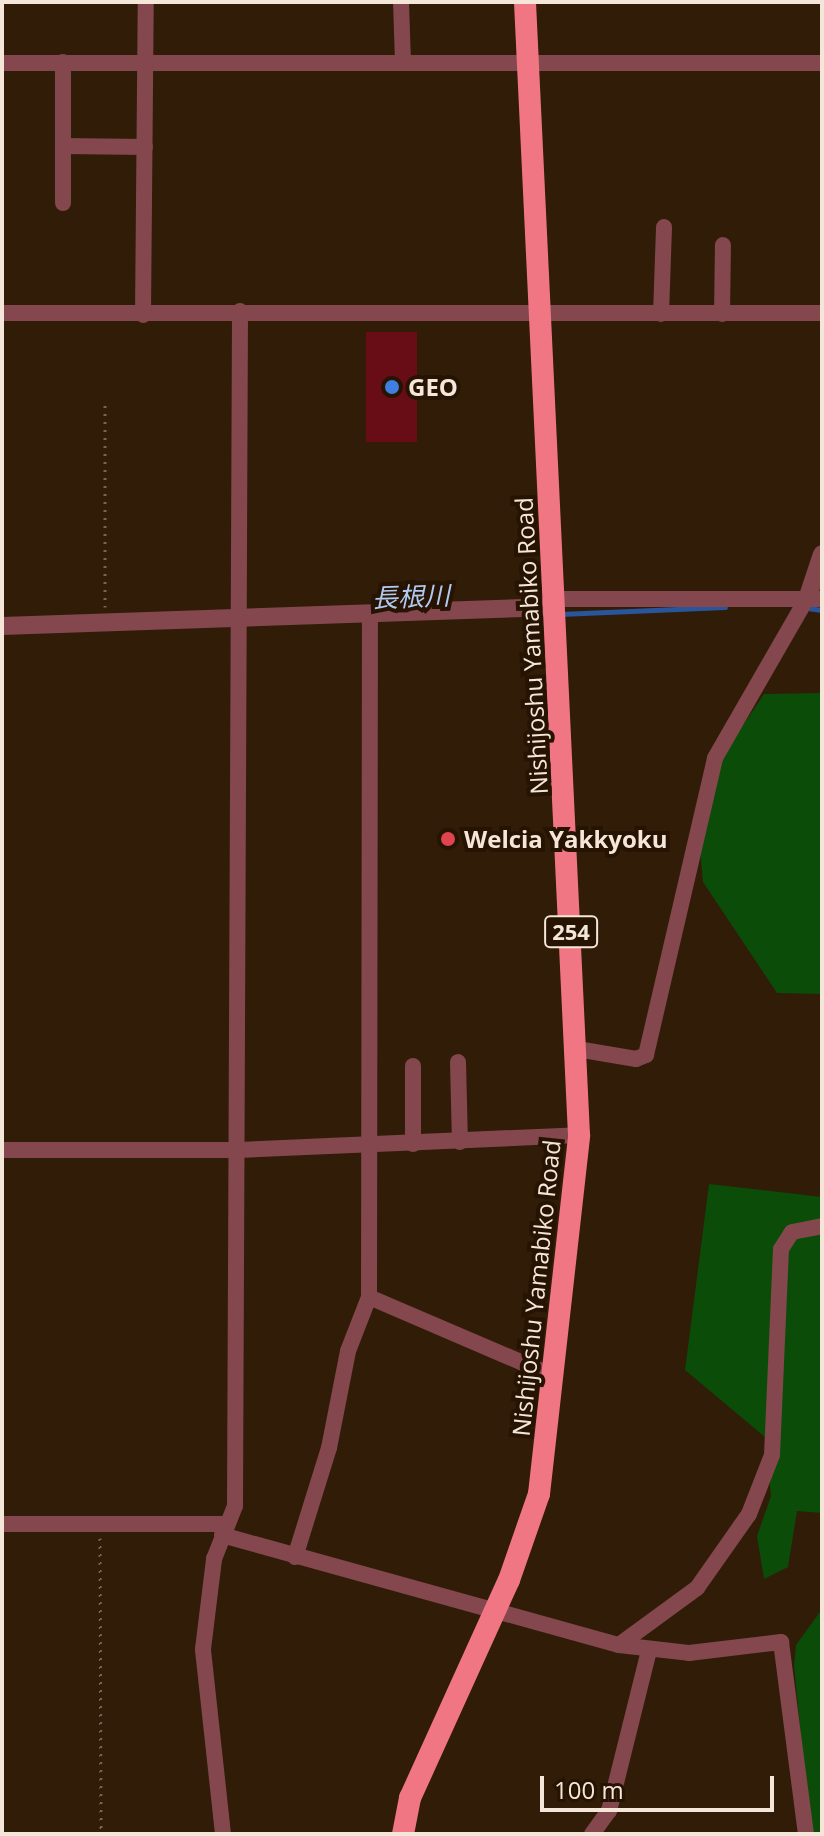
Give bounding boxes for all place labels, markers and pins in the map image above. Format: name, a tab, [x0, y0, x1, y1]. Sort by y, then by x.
place label: GEO	[408, 373, 458, 401]
marker: GEO	[383, 378, 401, 396]
place label: Welcia Yakkyoku	[464, 825, 668, 853]
marker: Welcia Yakkyoku	[439, 830, 457, 848]

